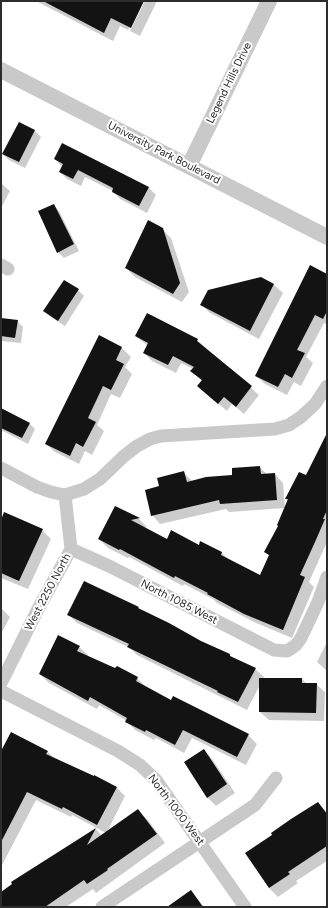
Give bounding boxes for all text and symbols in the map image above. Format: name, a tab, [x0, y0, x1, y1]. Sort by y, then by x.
street label: Legend Hills Drive	[204, 40, 254, 126]
street label: University Park Boulevard	[105, 119, 223, 187]
street label: West 2250 North	[22, 551, 74, 633]
street label: North 1085 West	[138, 577, 220, 627]
street label: North 1000 West	[145, 772, 207, 848]

